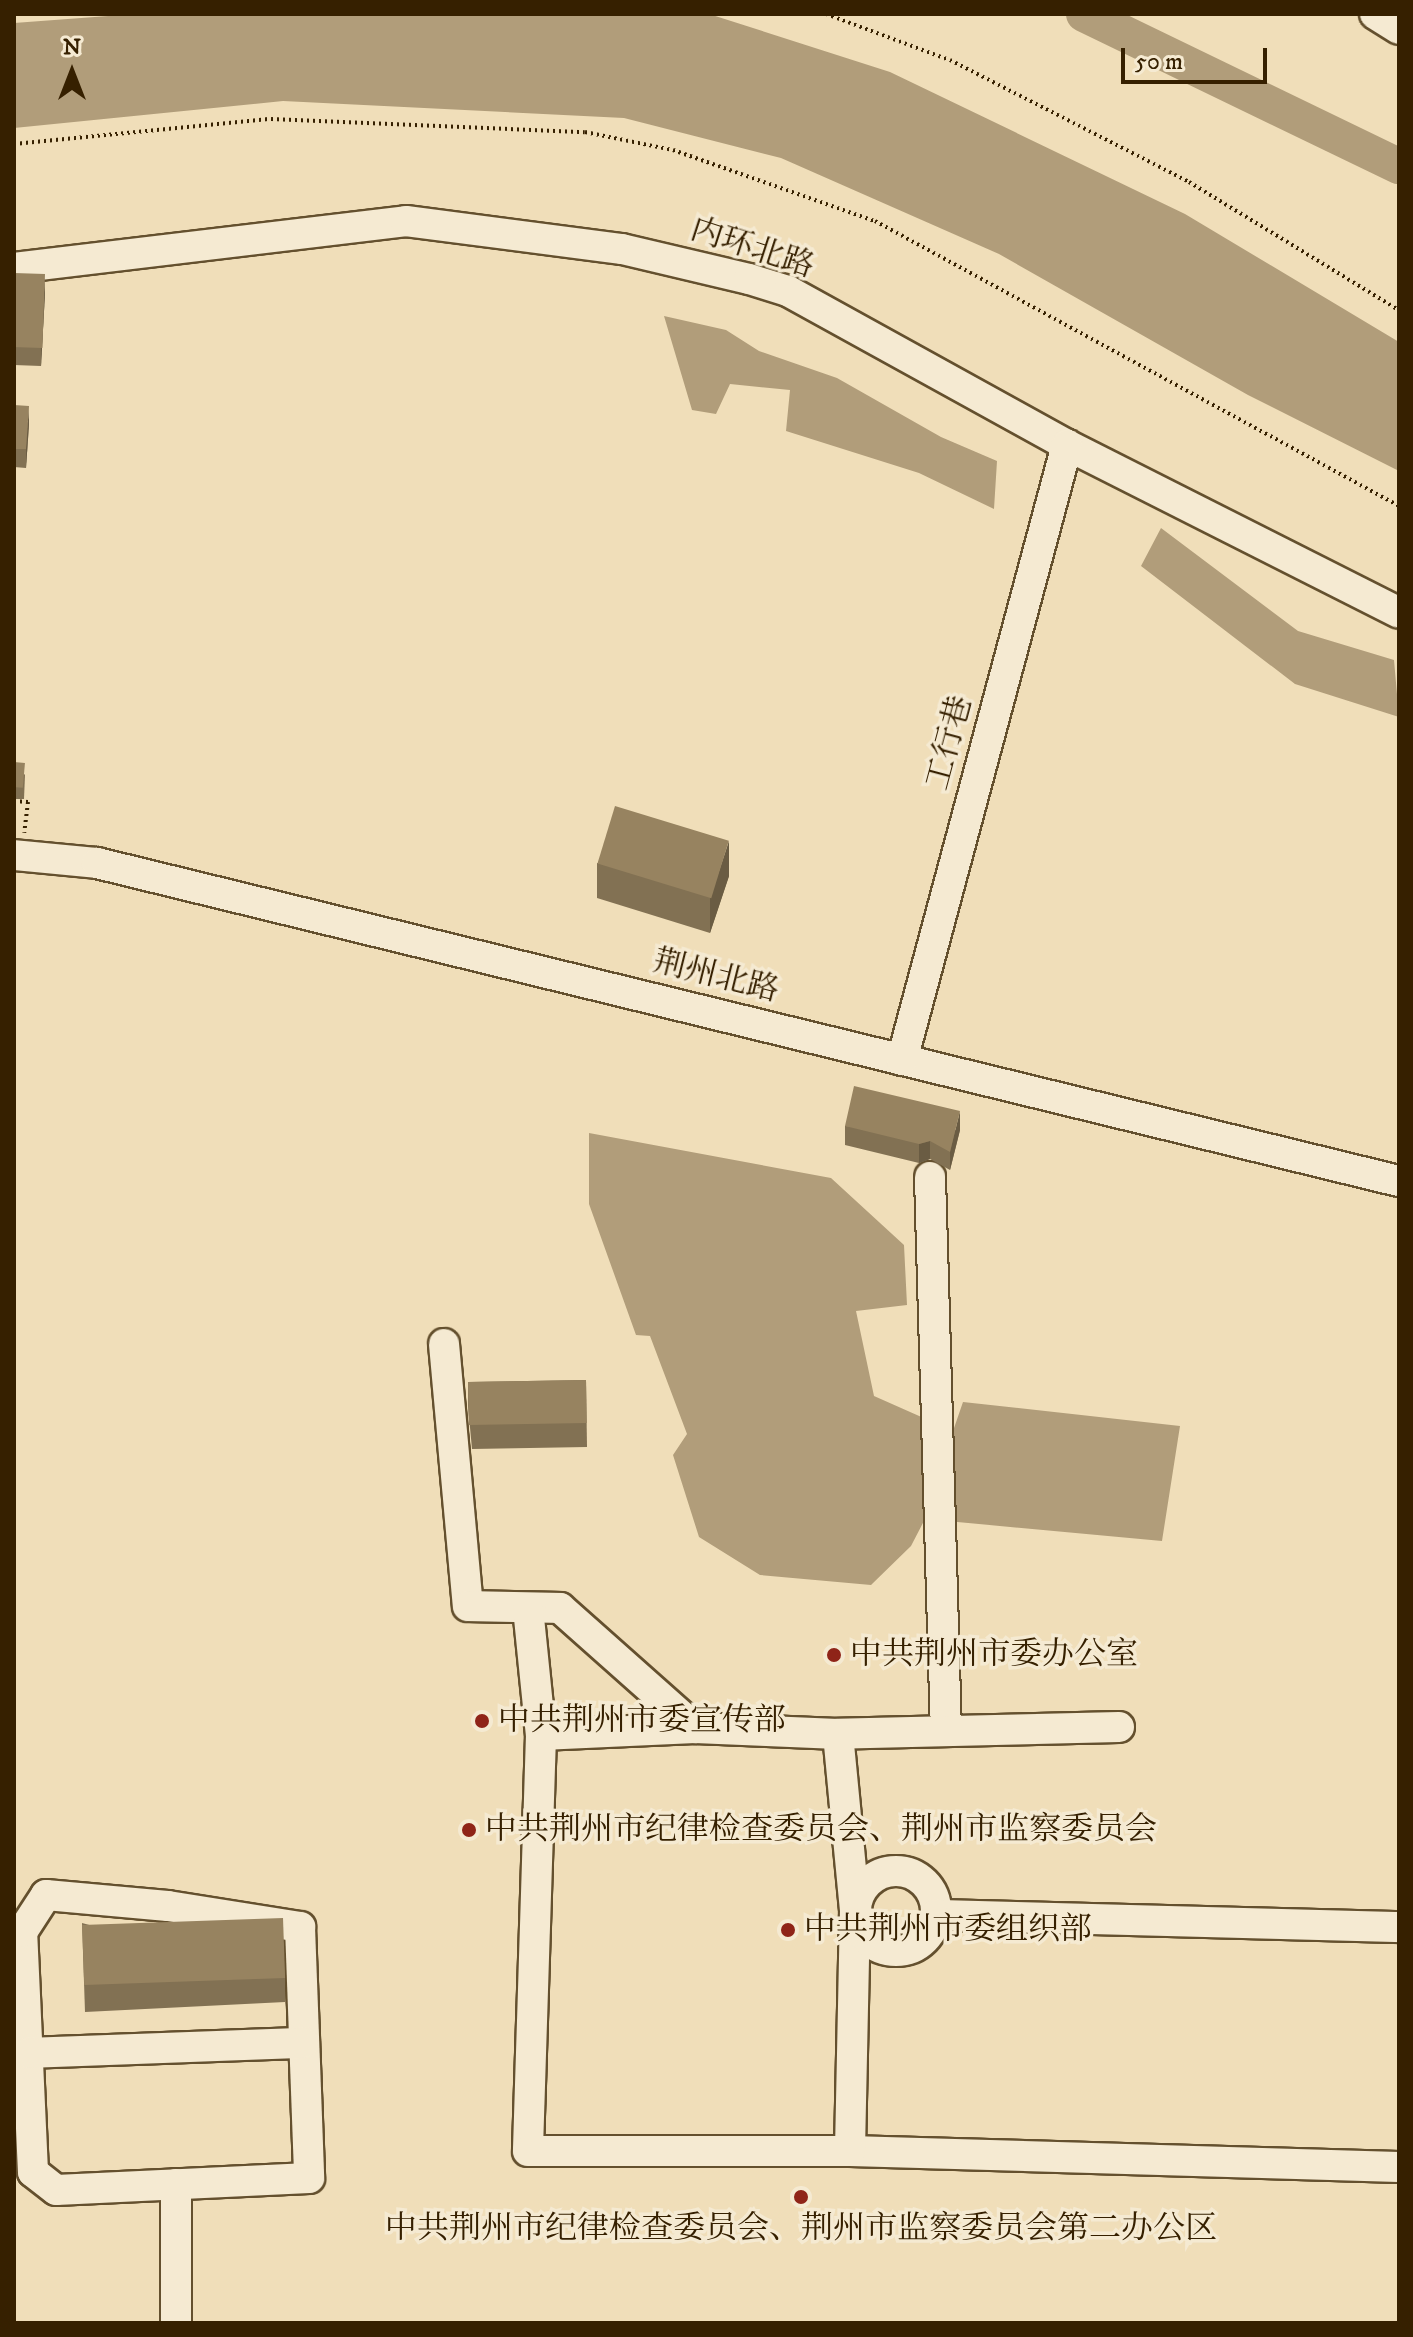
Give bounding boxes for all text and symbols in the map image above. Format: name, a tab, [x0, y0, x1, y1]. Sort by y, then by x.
north arrow	[32, 32, 112, 112]
scale bar	[1125, 32, 1271, 82]
text: N	[63, 34, 81, 61]
text: 50 m	[1135, 47, 1183, 77]
street label: 内环北路	[685, 211, 819, 287]
street label: 工行巷	[919, 692, 981, 794]
street label: 荆州北路	[649, 943, 783, 1011]
place label: 中共荆州市委办公室	[850, 1636, 1138, 1674]
marker: 中共荆州市委办公室	[825, 1646, 843, 1664]
place label: 中共荆州市委宣传部	[498, 1702, 786, 1740]
marker: 中共荆州市委宣传部	[473, 1712, 491, 1730]
place label: 中共荆州市纪律检查委员会、荆州市监察委员会	[485, 1811, 1157, 1849]
marker: 中共荆州市纪律检查委员会、荆州市监察委员会	[460, 1821, 478, 1839]
place label: 中共荆州市委组织部	[804, 1911, 1092, 1949]
marker: 中共荆州市委组织部	[779, 1921, 797, 1939]
marker: 中共荆州市纪律检查委员会、荆州市监察委员会第二办公区	[792, 2188, 810, 2206]
place label: 中共荆州市纪律检查委员会、荆州市监察委员会第二办公区	[385, 2210, 1217, 2248]

